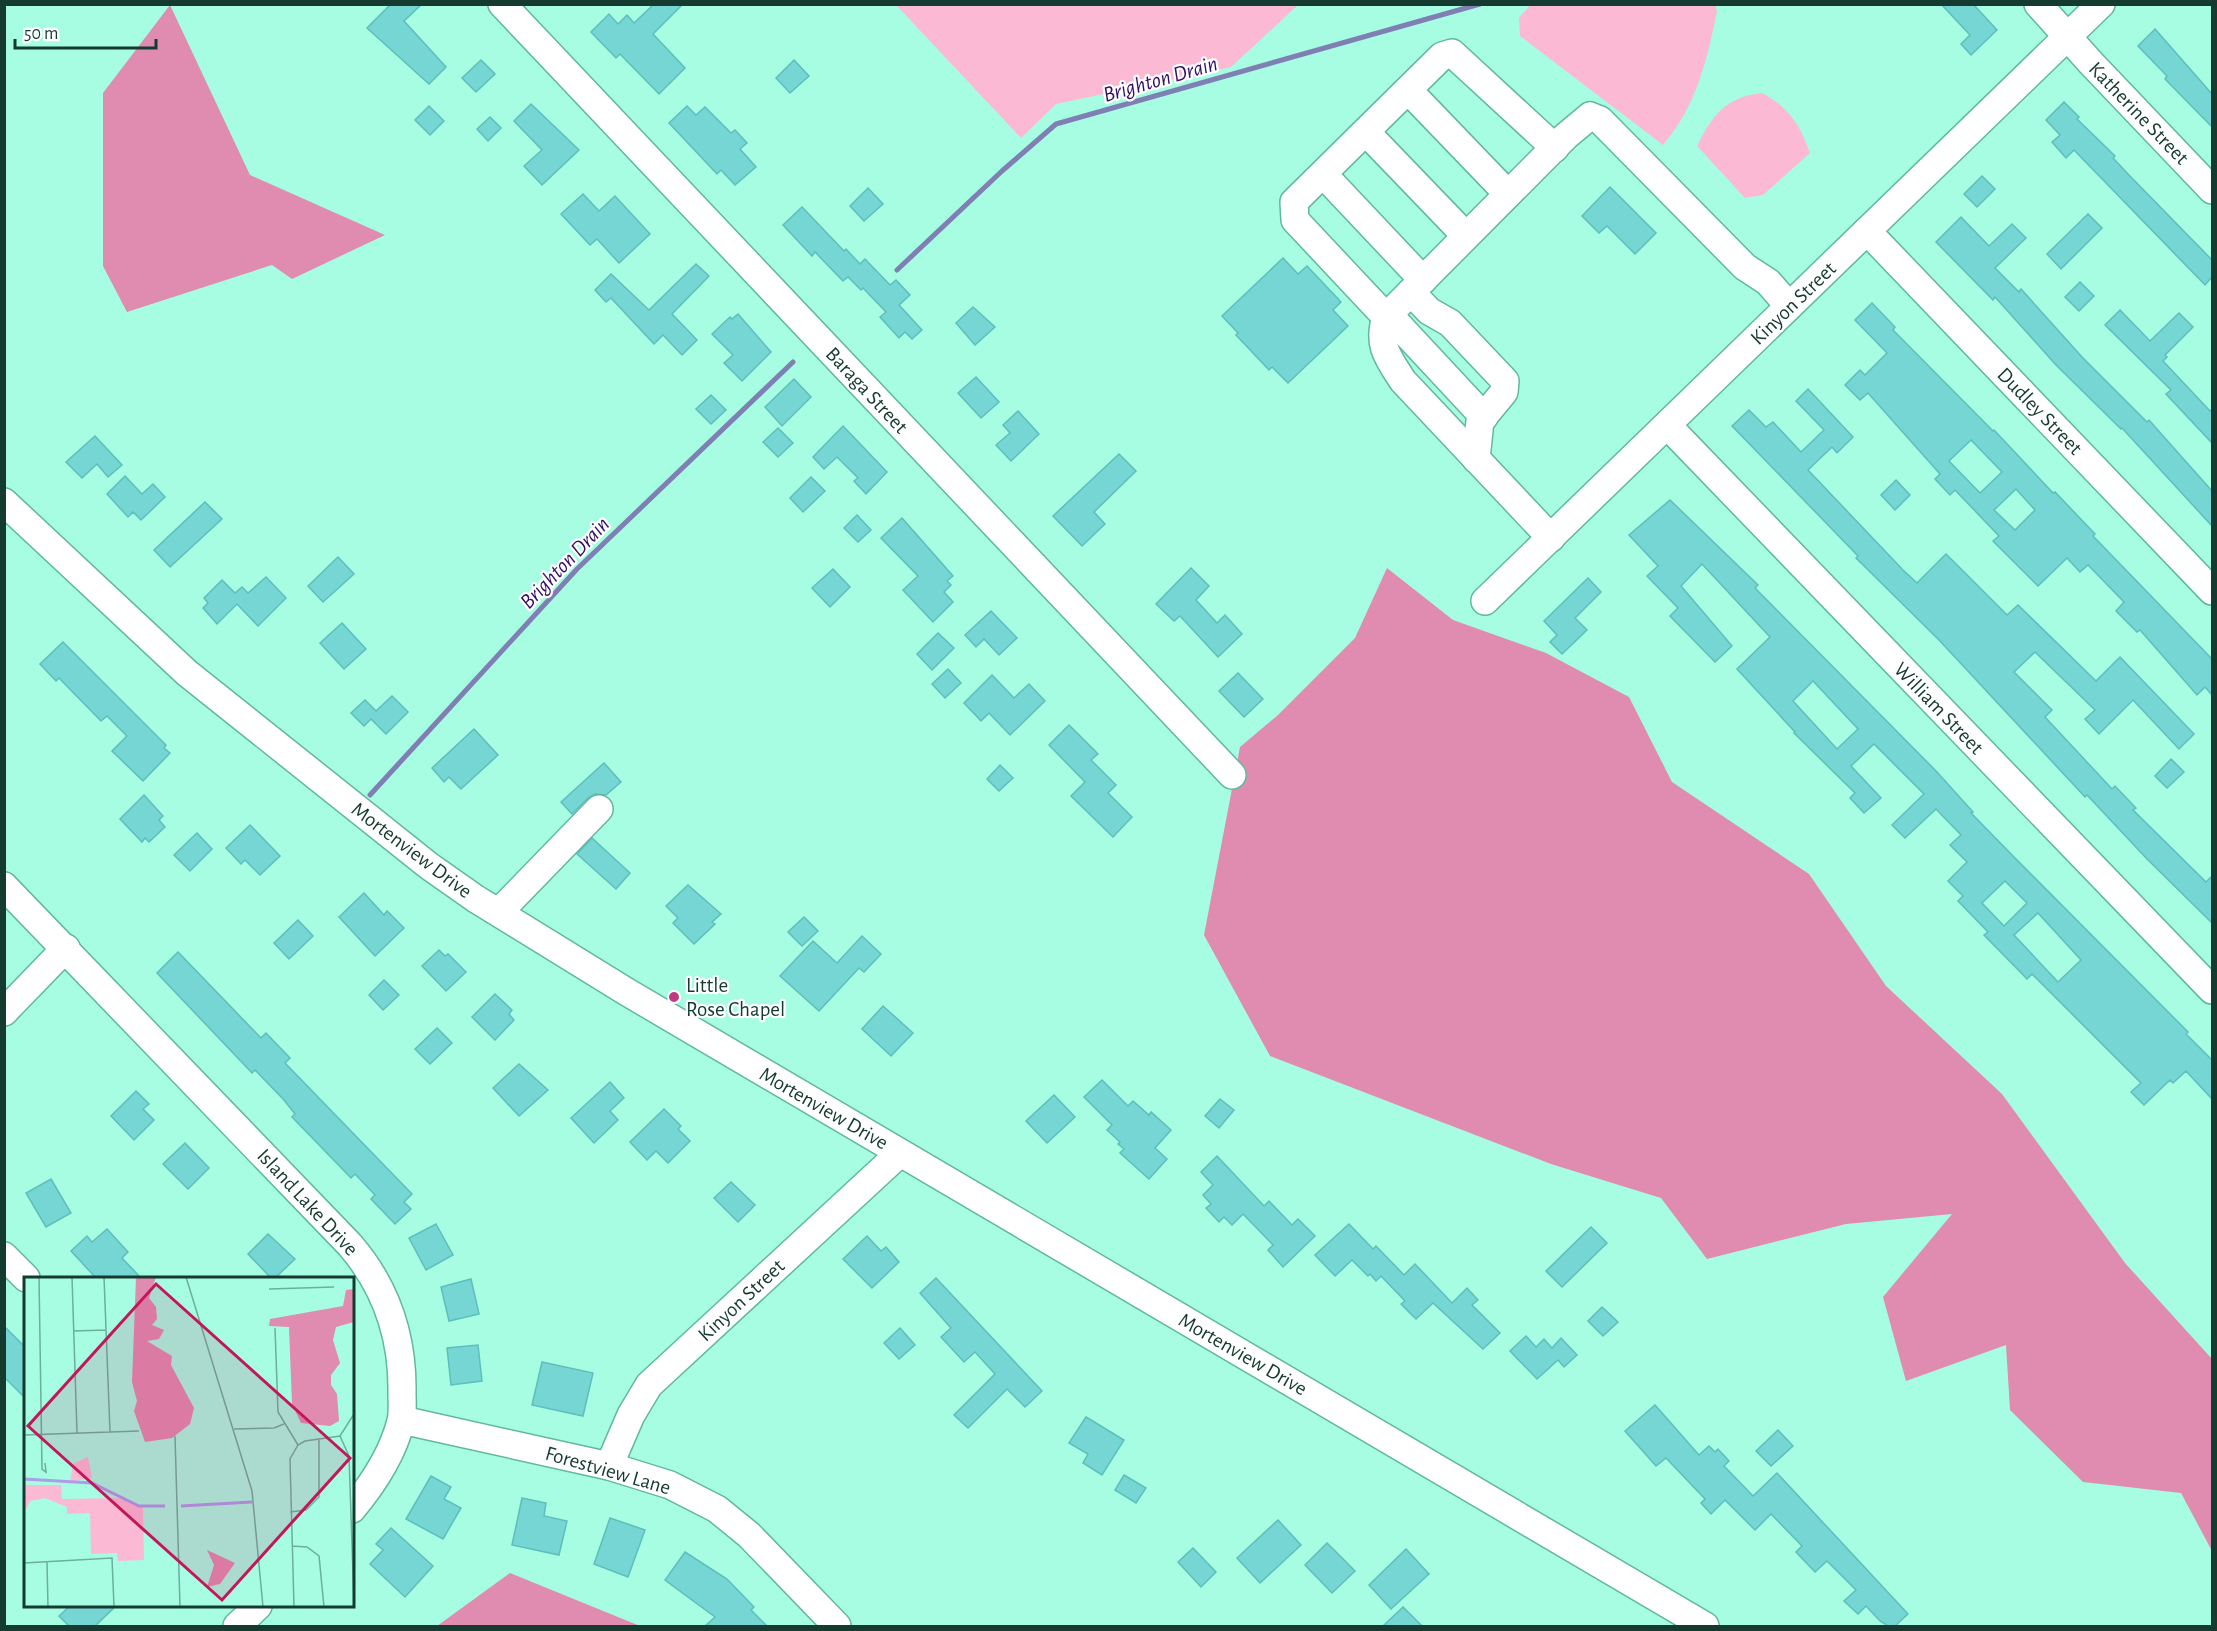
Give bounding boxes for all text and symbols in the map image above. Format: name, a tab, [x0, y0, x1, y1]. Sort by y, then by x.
scale bar	[15, 12, 156, 50]
text: 50 m	[24, 25, 58, 43]
water label: Brighton Drain	[1101, 52, 1220, 106]
street label: Katherine Street	[2085, 58, 2193, 169]
street label: Kinyon Street	[1747, 258, 1840, 349]
street label: Baraga Street	[822, 343, 912, 438]
street label: Dudley Street	[1993, 364, 2086, 459]
water label: Brighton Drain	[516, 513, 614, 613]
street label: William Street	[1890, 658, 1988, 758]
street label: Mortenview Drive	[348, 799, 476, 902]
place label: Little Rose Chapel	[686, 975, 785, 1020]
marker: Little Rose Chapel	[667, 990, 681, 1004]
street label: Mortenview Drive	[756, 1063, 892, 1154]
street label: Island Lake Drive	[253, 1145, 362, 1260]
street label: Kinyon Street	[694, 1255, 789, 1345]
inset map	[24, 1277, 354, 1607]
street label: Mortenview Drive	[1175, 1309, 1311, 1400]
street label: Forestview Lane	[543, 1443, 673, 1498]

